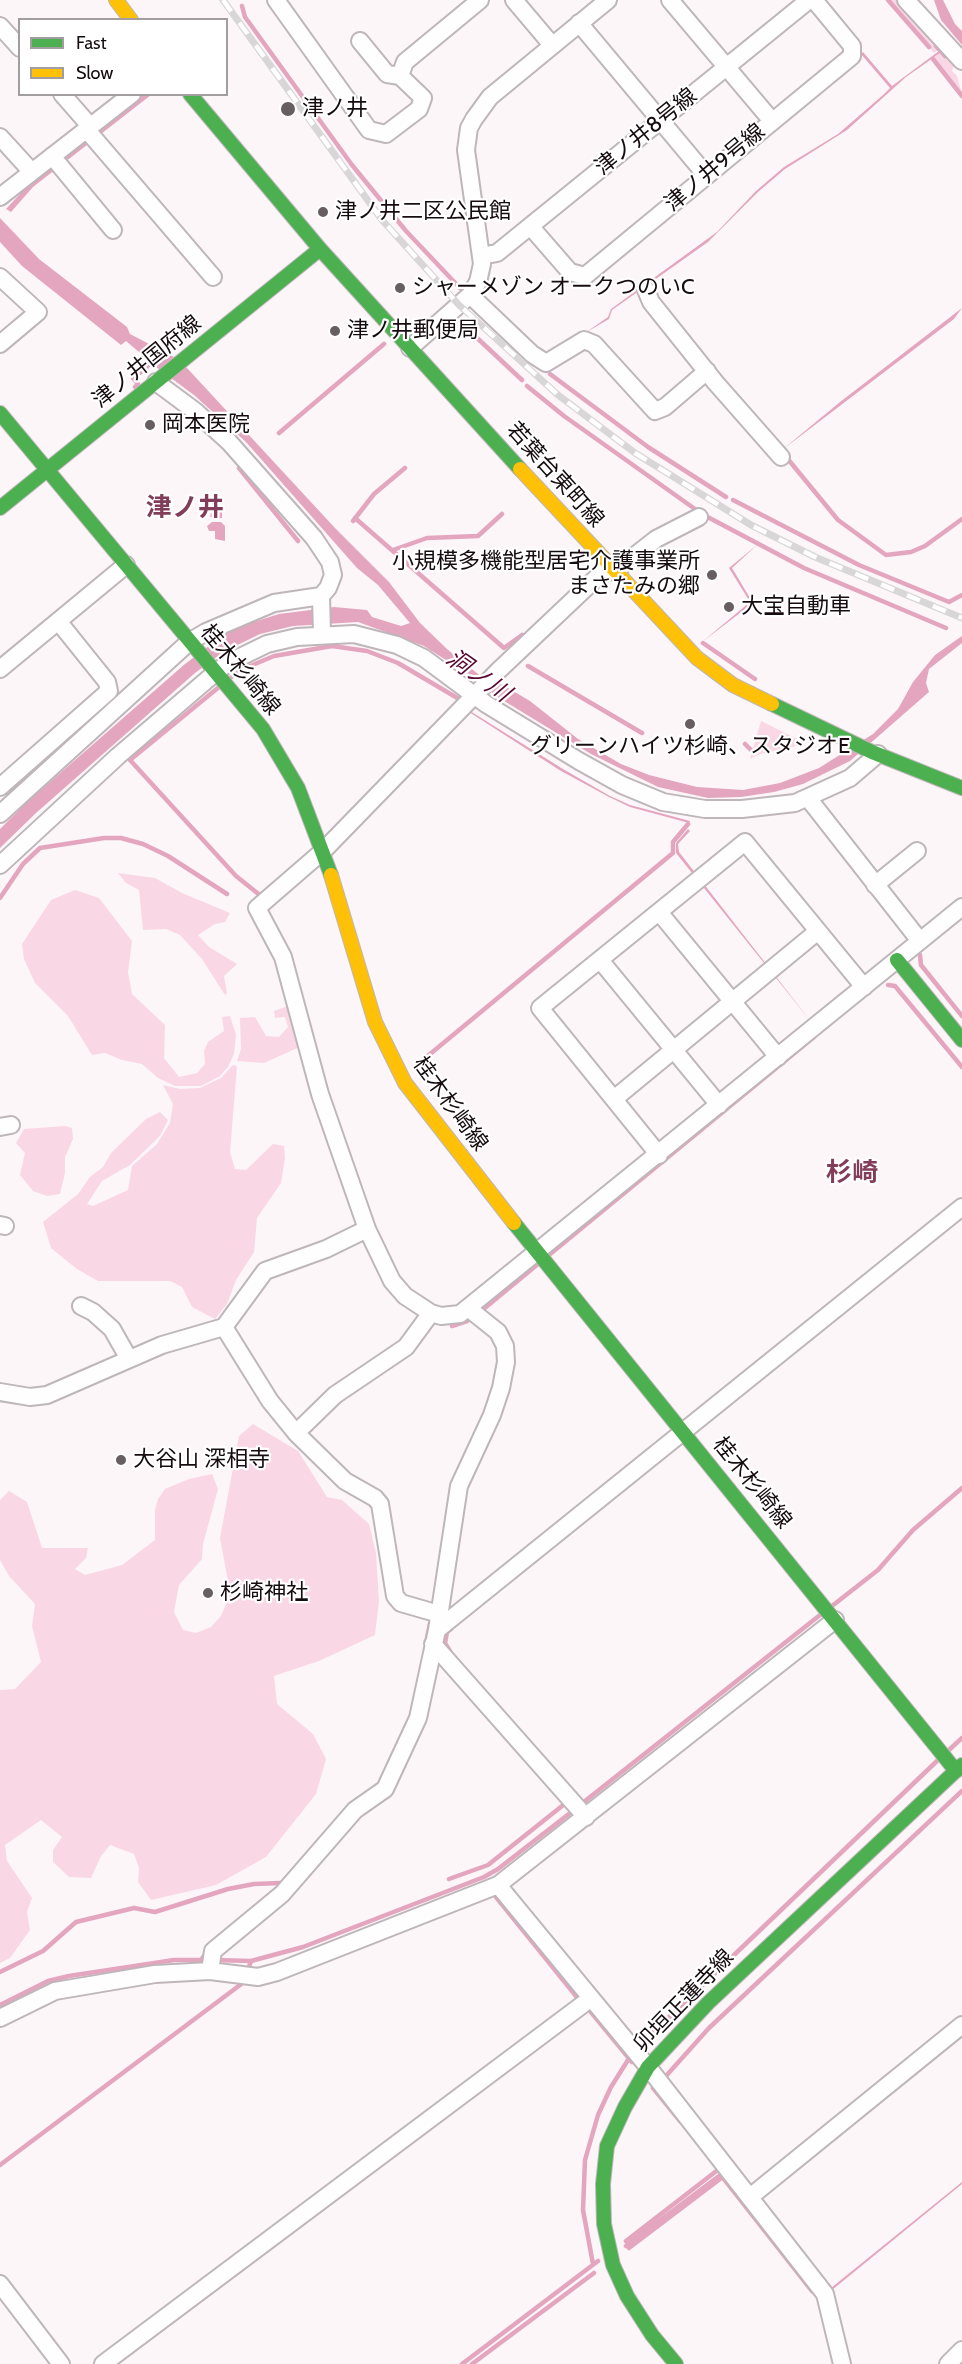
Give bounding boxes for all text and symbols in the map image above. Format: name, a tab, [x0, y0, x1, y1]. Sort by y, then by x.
legend	[18, 18, 228, 96]
text: Fast	[76, 32, 107, 54]
text: Slow	[76, 62, 113, 84]
street label: 津ノ井8号線	[590, 83, 702, 181]
place label: 津ノ井	[302, 96, 368, 122]
marker: 津ノ井	[279, 100, 297, 118]
street label: 津ノ井9号線	[660, 119, 770, 217]
place label: 津ノ井二区公民館	[335, 199, 511, 225]
marker: 津ノ井二区公民館	[316, 205, 330, 219]
place label: シャーメゾン オークつのいC	[412, 275, 695, 301]
marker: シャーメゾン オークつのいC	[393, 281, 407, 295]
street label: 津ノ井国府線	[87, 310, 207, 414]
place label: 津ノ井郵便局	[347, 318, 479, 344]
marker: 津ノ井郵便局	[328, 324, 342, 338]
place label: 岡本医院	[162, 412, 250, 438]
street label: 若葉台東町線	[501, 417, 609, 533]
marker: 岡本医院	[143, 418, 157, 432]
district label: 津ノ井	[146, 492, 224, 524]
place label: 小規模多機能型居宅介護事業所 まさたみの郷	[392, 549, 700, 600]
marker: 小規模多機能型居宅介護事業所 まさたみの郷	[705, 568, 719, 582]
place label: 大宝自動車	[741, 594, 851, 620]
marker: 大宝自動車	[722, 600, 736, 614]
street label: 桂木杉崎線	[195, 619, 285, 721]
water label: 洞ノ川	[440, 644, 516, 708]
marker: グリーンハイツ杉崎、スタジオE	[683, 717, 697, 731]
place label: グリーンハイツ杉崎、スタジオE	[530, 734, 850, 760]
street label: 桂木杉崎線	[407, 1052, 493, 1156]
district label: 杉崎	[826, 1157, 878, 1189]
street label: 桂木杉崎線	[707, 1432, 797, 1534]
place label: 大谷山 深相寺	[133, 1447, 270, 1473]
marker: 大谷山 深相寺	[114, 1453, 128, 1467]
place label: 杉崎神社	[220, 1580, 308, 1606]
marker: 杉崎神社	[201, 1586, 215, 1600]
street label: 卯垣正蓮寺線	[629, 1944, 739, 2058]

